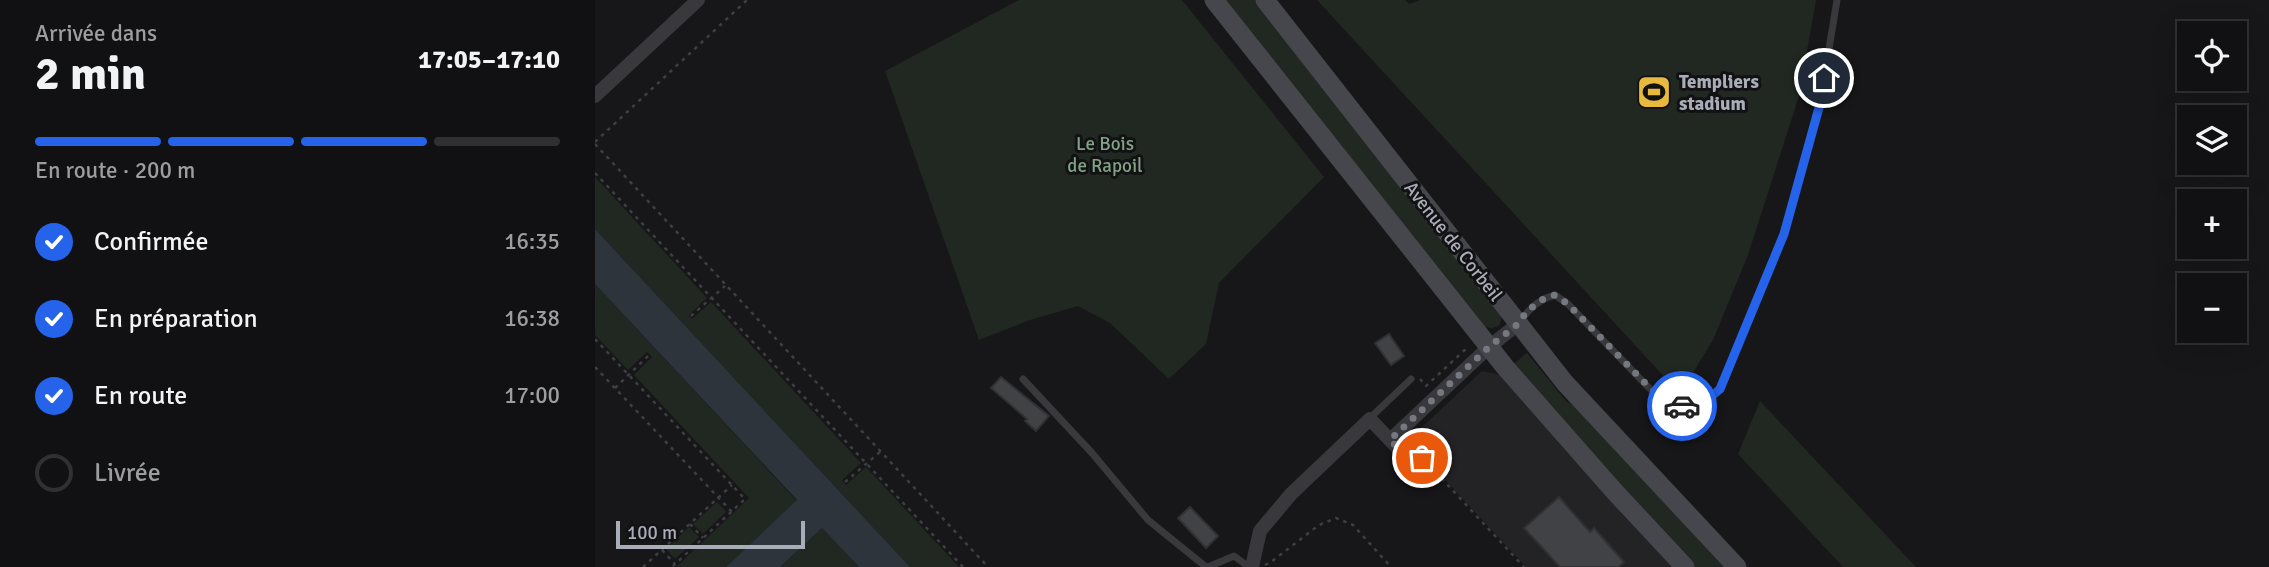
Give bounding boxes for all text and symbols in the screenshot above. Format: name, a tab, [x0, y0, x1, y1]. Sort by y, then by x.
text: Arrivée dans	[35, 19, 157, 48]
map controls	[2177, 21, 2247, 343]
button: locate	[2177, 21, 2247, 91]
text: 17:05–17:10	[418, 44, 560, 76]
text: 2 min	[35, 46, 146, 102]
pin	[1794, 48, 1854, 108]
icon: home	[1805, 59, 1843, 97]
place label: Templiers stadium	[1679, 70, 1759, 116]
sports icon: Templiers stadium	[1635, 73, 1673, 111]
button: layers	[2177, 105, 2247, 175]
park label: Le Bois de Rapoil	[1067, 132, 1143, 178]
text: En route · 200 m	[35, 156, 195, 185]
street label: Avenue de Corbeil	[1399, 177, 1508, 306]
button: +	[2177, 189, 2247, 259]
icon: check	[35, 223, 73, 261]
text: Confirmée	[94, 226, 209, 258]
text: 16:35	[504, 227, 560, 256]
button: −	[2177, 273, 2247, 343]
icon: check	[35, 300, 73, 338]
text: En préparation	[94, 303, 258, 335]
text: 16:38	[504, 304, 560, 333]
courier	[1647, 371, 1717, 441]
icon: check	[35, 377, 73, 415]
text: En route	[94, 380, 187, 412]
text: 17:00	[504, 381, 560, 410]
icon: car	[1663, 387, 1701, 425]
pin	[1392, 428, 1452, 488]
icon: bag	[1403, 439, 1441, 477]
text: Livrée	[94, 457, 161, 489]
scale bar	[616, 518, 805, 550]
text: 100 m	[627, 521, 677, 545]

